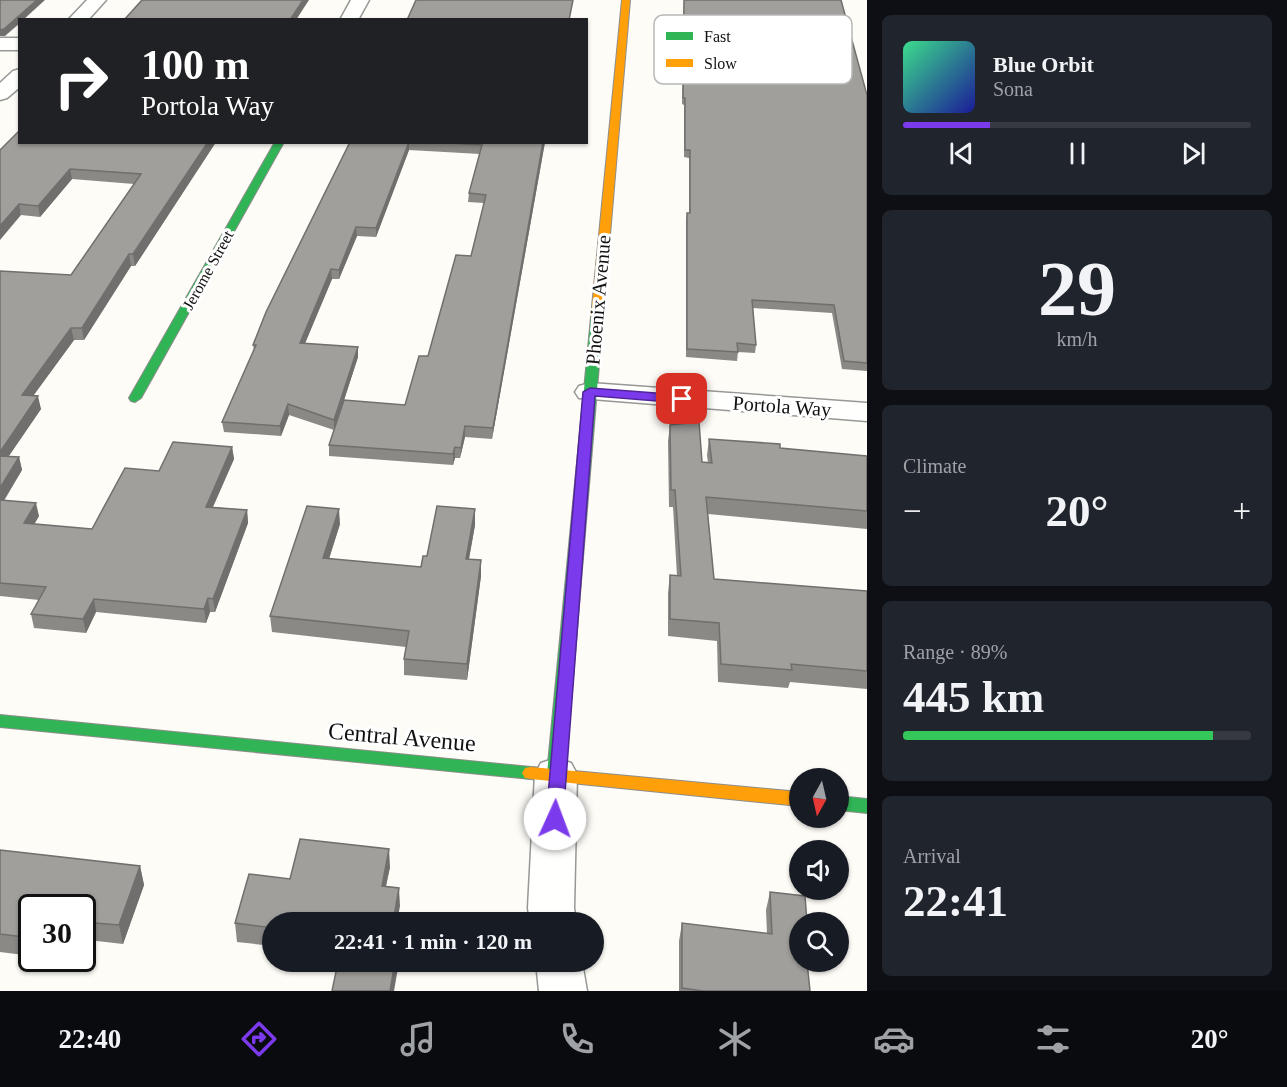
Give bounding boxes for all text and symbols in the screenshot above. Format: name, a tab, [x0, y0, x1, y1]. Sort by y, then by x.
legend	[654, 15, 852, 84]
text: Fast	[704, 28, 731, 45]
icon: right	[42, 42, 120, 120]
text: 100 m	[141, 42, 250, 88]
text: Blue Orbit	[993, 52, 1094, 77]
text: Slow	[704, 55, 737, 72]
text: Sona	[993, 78, 1033, 100]
text: Portola Way	[141, 91, 274, 121]
icon: previous	[945, 137, 978, 170]
icon: pause	[1061, 137, 1094, 170]
icon: next	[1177, 137, 1210, 170]
street label: Jerome Street	[179, 227, 237, 312]
street label: Phoenix Avenue	[581, 234, 615, 366]
text: 29	[1038, 245, 1116, 332]
text: km/h	[1056, 328, 1098, 350]
pin	[656, 373, 707, 424]
icon: arrive	[665, 382, 698, 415]
street label: Portola Way	[732, 392, 832, 421]
text: Climate	[903, 455, 966, 477]
text: 20°	[1046, 486, 1109, 536]
text: −	[903, 493, 922, 529]
text: +	[1232, 493, 1251, 529]
text: Range · 89%	[903, 641, 1007, 663]
text: 445 km	[903, 672, 1044, 722]
street label: Central Avenue	[327, 718, 477, 756]
north arrow	[789, 768, 849, 828]
map controls	[789, 768, 849, 972]
position arrow	[523, 787, 587, 851]
button: sound	[789, 840, 849, 900]
text: Arrival	[903, 845, 961, 867]
text: 22:41	[903, 876, 1008, 926]
speed limit sign: 30	[18, 894, 96, 972]
button: search	[789, 912, 849, 972]
text: 22:41 · 1 min · 120 m	[334, 929, 532, 954]
icon: directions	[238, 1018, 280, 1060]
icon: music	[397, 1018, 439, 1060]
icon: phone	[556, 1018, 598, 1060]
icon: climate	[714, 1018, 756, 1060]
icon: car	[873, 1018, 915, 1060]
icon: filters	[1032, 1018, 1074, 1060]
text: 22:40	[58, 1024, 121, 1054]
text: 20°	[1191, 1024, 1229, 1054]

